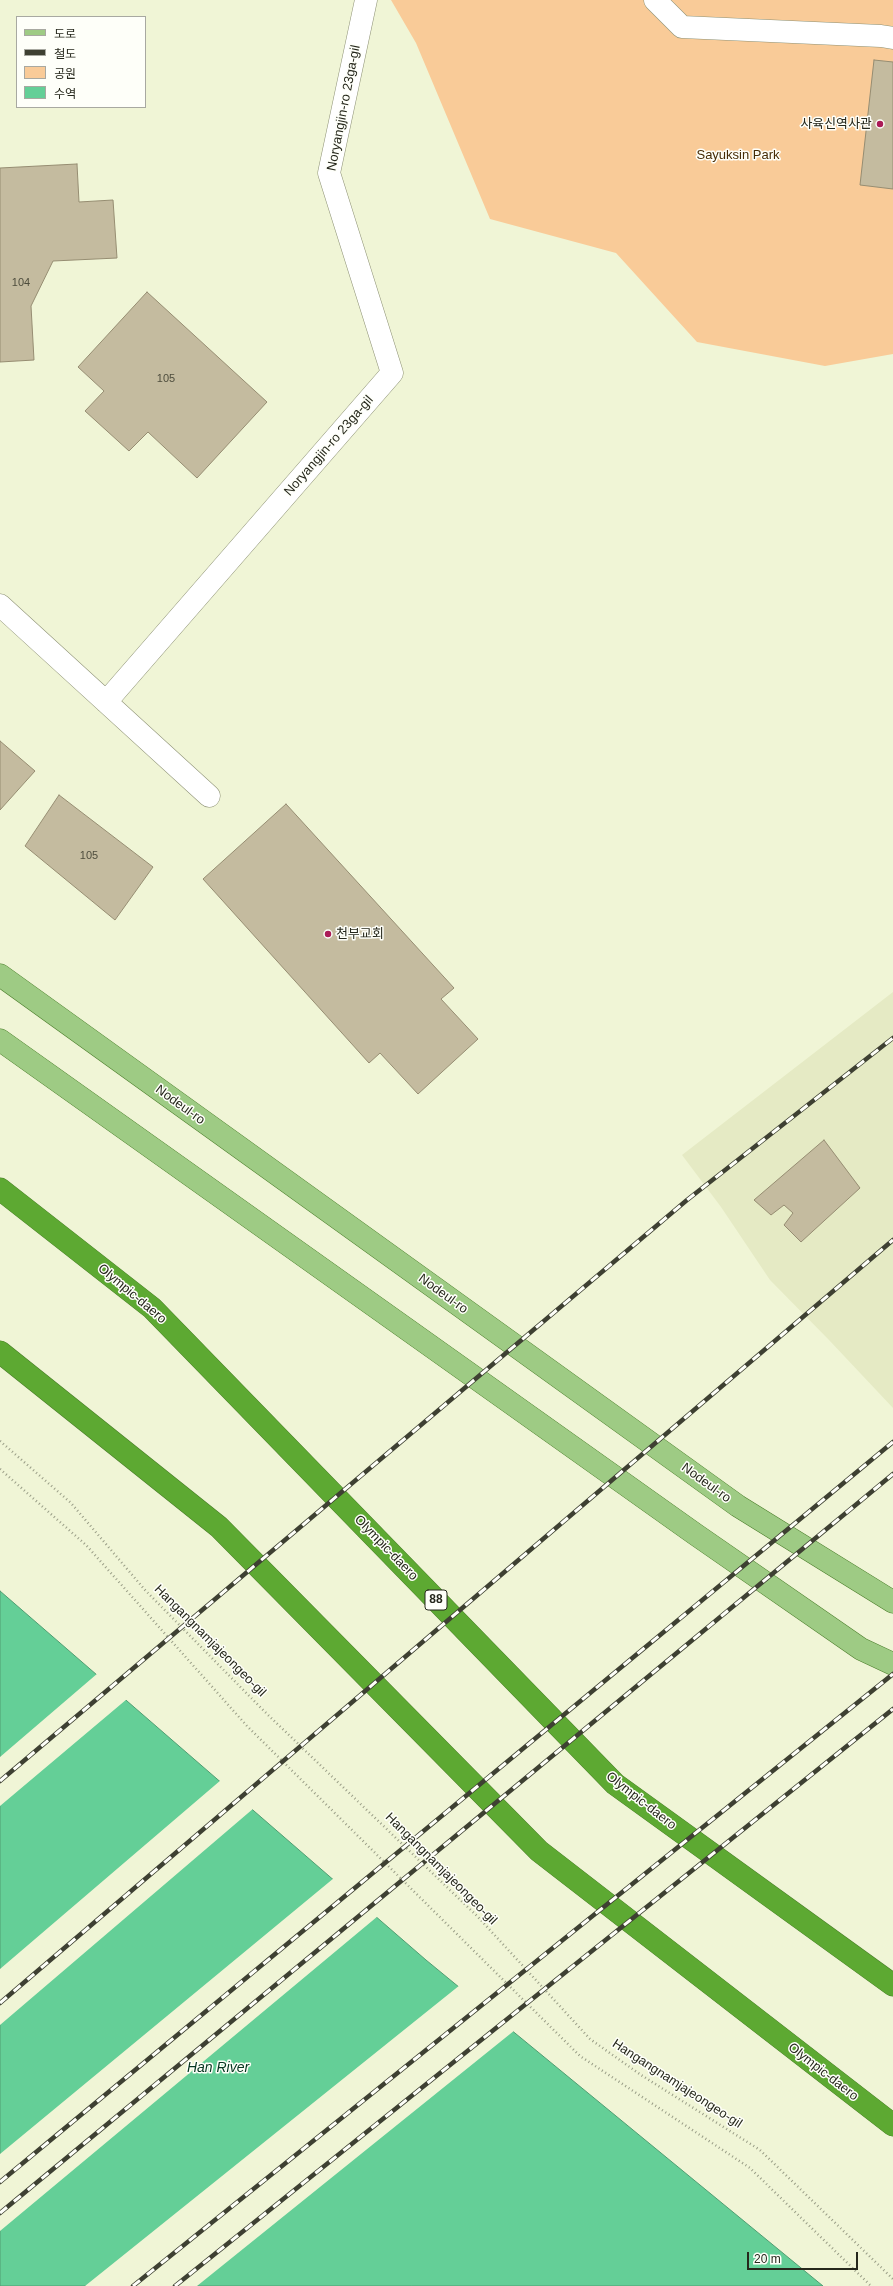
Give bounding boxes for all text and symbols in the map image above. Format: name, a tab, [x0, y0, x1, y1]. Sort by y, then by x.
legend	[16, 16, 146, 108]
text: 도로	[54, 27, 76, 41]
street label: Noryangjin-ro 23ga-gil	[324, 44, 364, 172]
text: 철도	[54, 47, 76, 61]
text: 공원	[54, 67, 76, 81]
text: 수역	[54, 87, 76, 101]
place label: 사육신역사관	[800, 116, 872, 132]
marker: 사육신역사관	[875, 119, 885, 129]
park label: Sayuksin Park	[696, 147, 780, 163]
house number: 104	[12, 276, 30, 290]
house number: 105	[157, 372, 175, 386]
street label: Noryangjin-ro 23ga-gil	[281, 393, 377, 499]
house number: 105	[80, 849, 98, 863]
place label: 천부교회	[336, 926, 384, 942]
marker: 천부교회	[323, 929, 333, 939]
street label: Nodeul-ro	[152, 1082, 208, 1128]
street label: Olympic-daero	[95, 1261, 169, 1327]
street label: Nodeul-ro	[415, 1271, 471, 1317]
street label: Nodeul-ro	[678, 1460, 734, 1506]
street label: Olympic-daero	[351, 1512, 421, 1584]
street label: Hangangnamjajeongeo-gil	[151, 1582, 269, 1700]
road number: 88	[425, 1590, 447, 1610]
street label: Olympic-daero	[603, 1769, 679, 1833]
street label: Hangangnamjajeongeo-gil	[382, 1810, 500, 1928]
street label: Hangangnamjajeongeo-gil	[609, 2036, 745, 2132]
street label: Olympic-daero	[785, 2040, 861, 2104]
water label: Han River	[187, 2060, 249, 2076]
scale bar	[749, 2244, 860, 2270]
text: 20 m	[754, 2252, 781, 2266]

